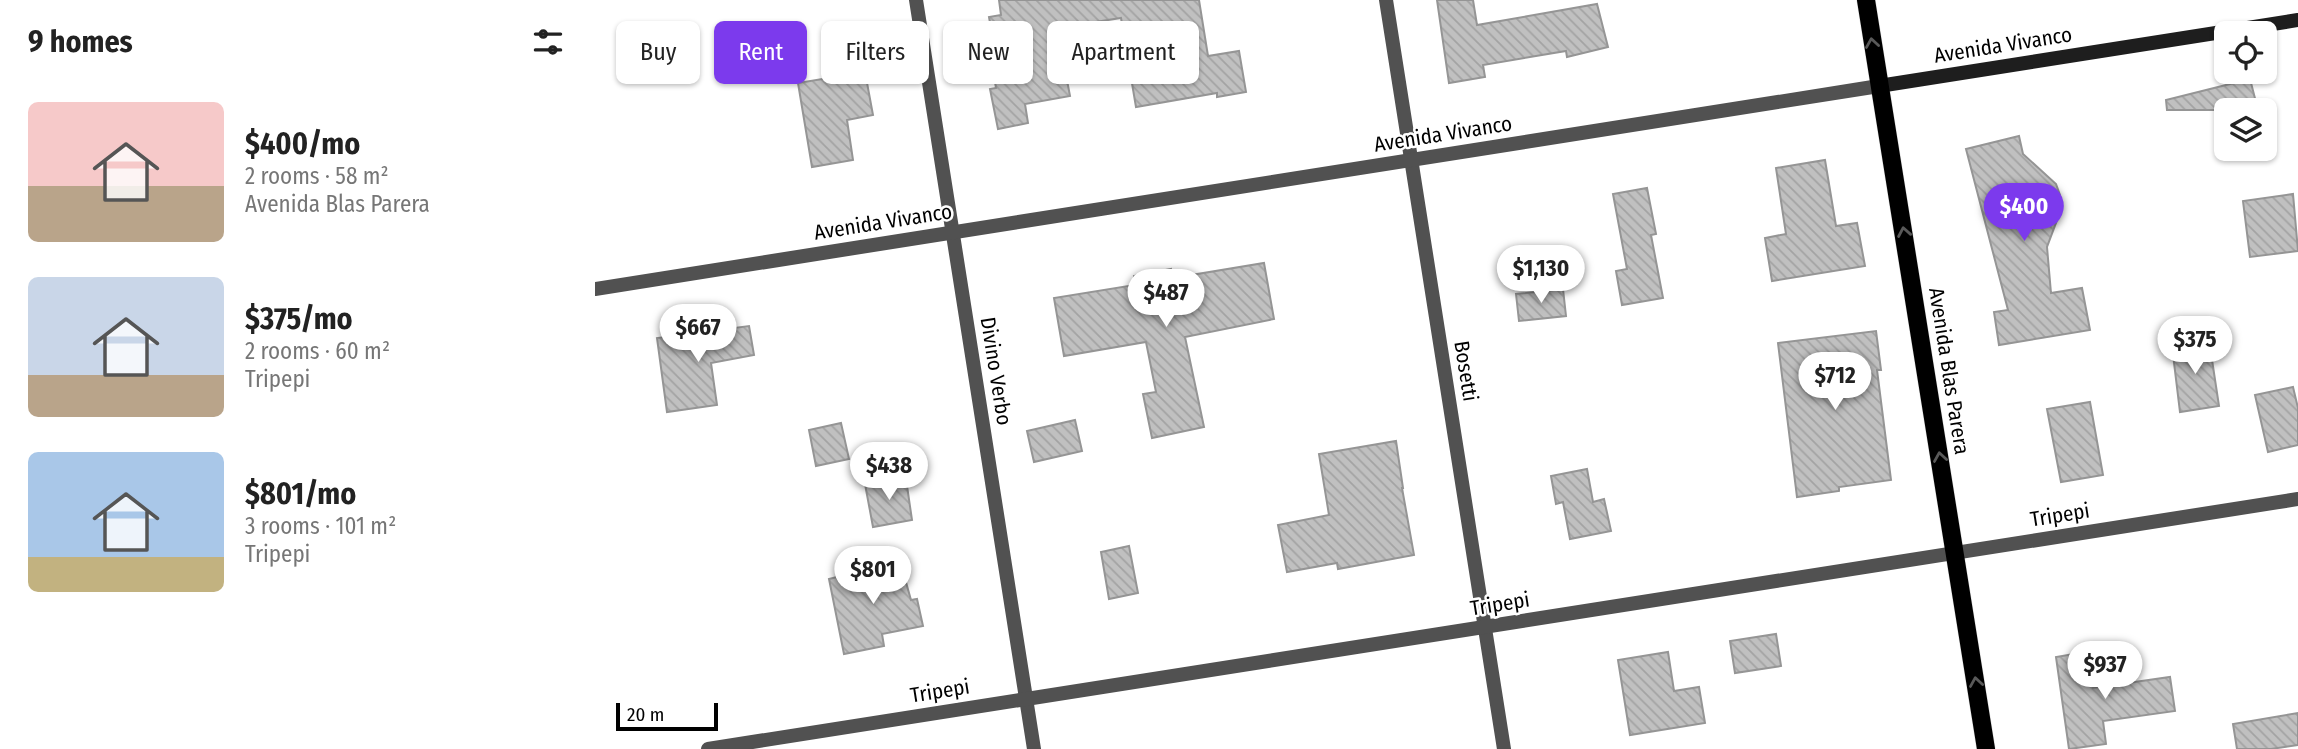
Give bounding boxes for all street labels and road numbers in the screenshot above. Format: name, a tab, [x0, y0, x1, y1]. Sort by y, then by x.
street label: Avenida Vivanco	[1932, 21, 2074, 69]
street label: Avenida Vivanco	[1372, 110, 1514, 158]
street label: Avenida Vivanco	[812, 198, 954, 246]
street label: Avenida Blas Parera	[1923, 286, 1975, 456]
street label: Divino Verbo	[975, 315, 1017, 427]
street label: Bosetti	[1448, 339, 1484, 403]
street label: Tripepi	[2028, 497, 2092, 533]
street label: Tripepi	[1468, 586, 1532, 622]
street label: Tripepi	[908, 673, 972, 709]

